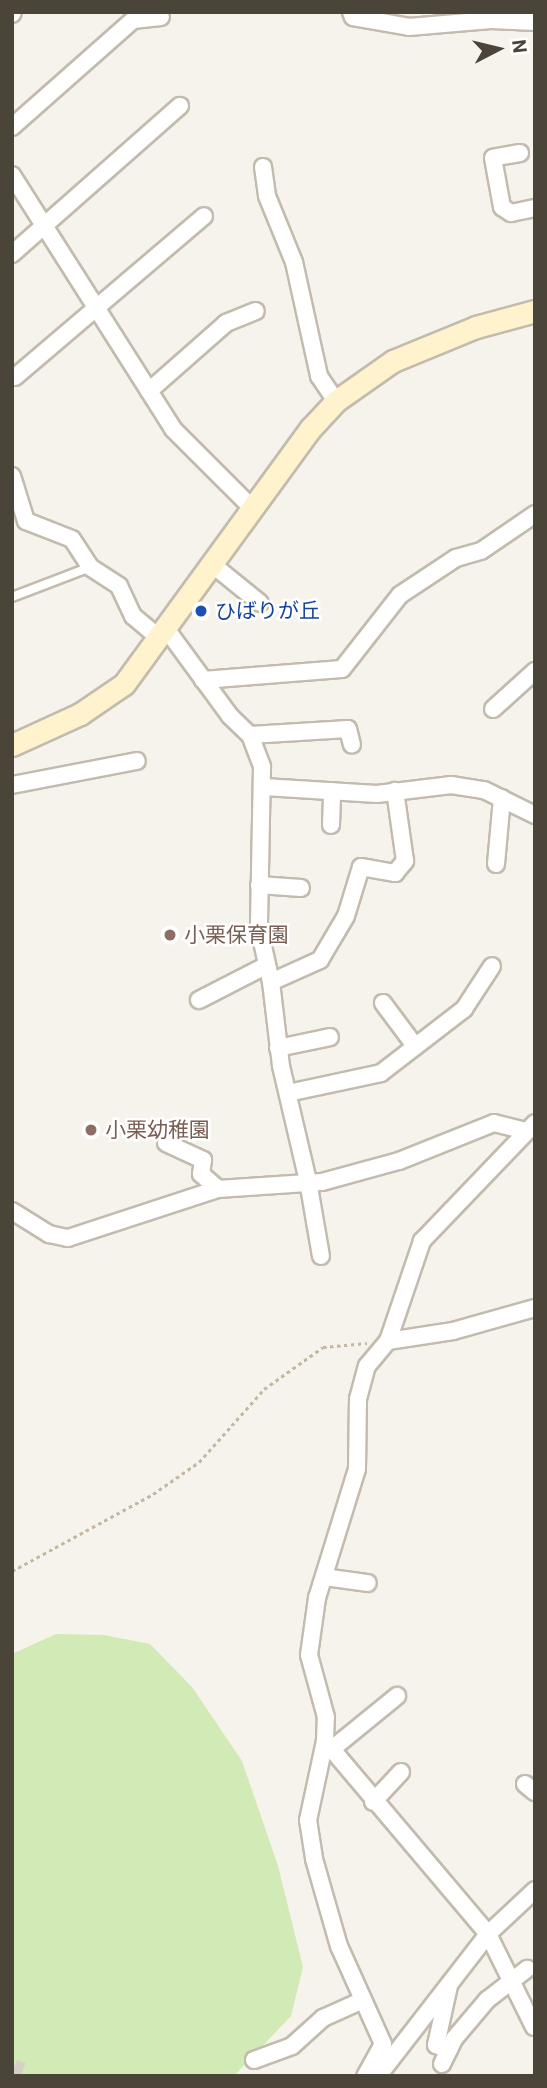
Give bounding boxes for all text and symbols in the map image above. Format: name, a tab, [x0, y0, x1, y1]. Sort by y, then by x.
north arrow	[463, 14, 533, 84]
text: N	[507, 38, 532, 54]
place label: ひばりが丘	[215, 598, 320, 624]
marker: ひばりが丘	[193, 603, 209, 619]
place label: 小栗保育園	[184, 922, 289, 948]
marker: 小栗保育園	[162, 927, 178, 943]
place label: 小栗幼稚園	[105, 1117, 210, 1143]
marker: 小栗幼稚園	[83, 1122, 99, 1138]

